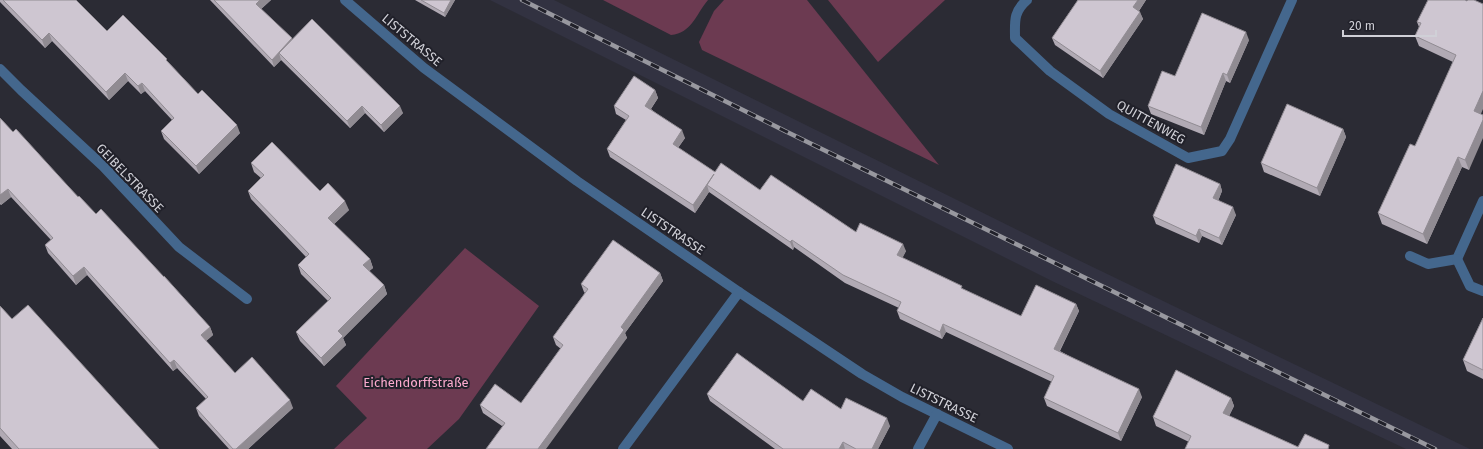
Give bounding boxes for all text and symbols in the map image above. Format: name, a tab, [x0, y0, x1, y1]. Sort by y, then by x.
street label: LISTSTRASSE	[379, 11, 445, 69]
scale bar	[1343, 12, 1436, 38]
text: 20 m	[1349, 19, 1375, 33]
street label: QUITTENWEG	[1114, 97, 1188, 147]
street label: GEIBELSTRASSE	[93, 140, 167, 216]
street label: LISTSTRASSE	[638, 204, 708, 258]
park label: Eichendorffstraße	[363, 375, 469, 390]
street label: LISTSTRASSE	[908, 380, 980, 426]

